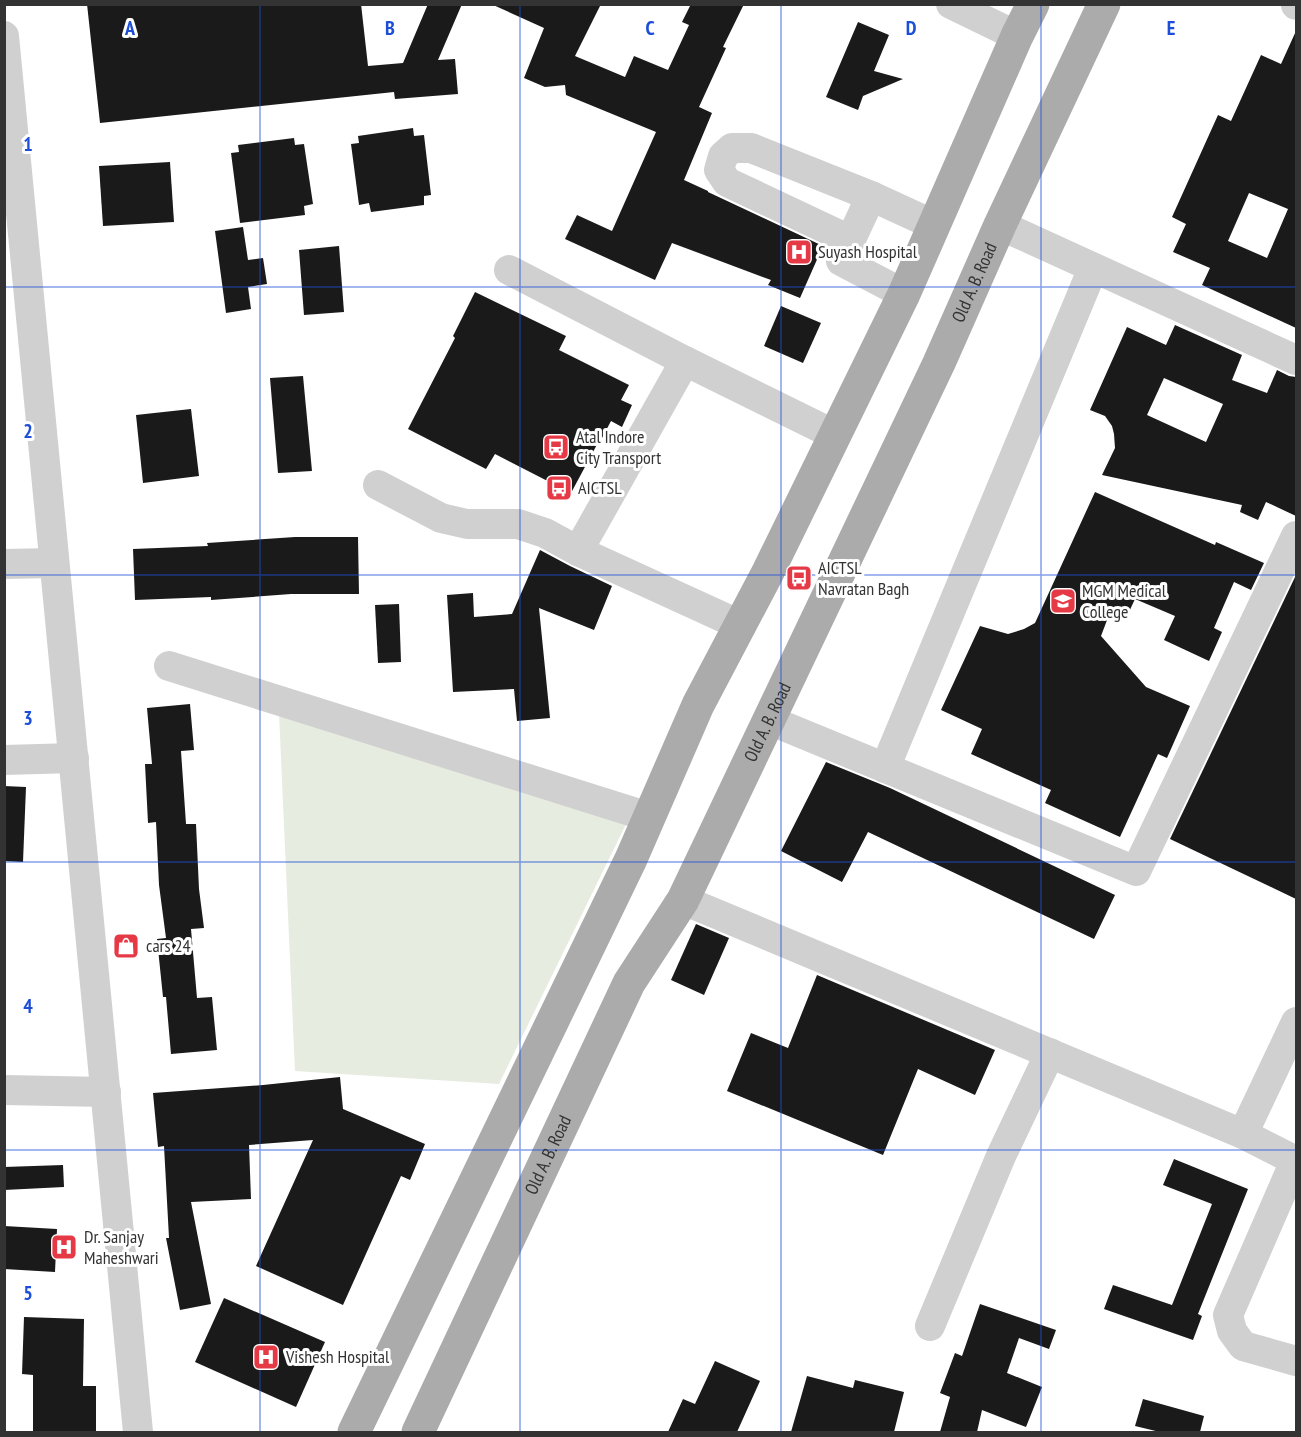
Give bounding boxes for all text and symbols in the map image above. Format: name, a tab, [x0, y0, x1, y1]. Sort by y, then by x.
text: A	[124, 15, 136, 41]
text: B	[385, 15, 395, 41]
text: C	[645, 15, 655, 41]
text: D	[906, 15, 917, 41]
text: E	[1167, 15, 1175, 41]
text: 1	[23, 131, 33, 157]
hospital icon: Suyash Hospital	[784, 237, 814, 267]
street label: Old A. B. Road	[946, 239, 1002, 326]
place label: Suyash Hospital	[818, 240, 918, 263]
text: 2	[23, 418, 33, 444]
place label: Atal Indore City Transport	[576, 425, 661, 469]
bus stop icon: Atal Indore City Transport	[541, 432, 571, 462]
bus stop icon: AICTSL	[544, 473, 574, 503]
place label: AICTSL	[578, 476, 622, 499]
place label: AICTSL Navratan Bagh	[818, 556, 909, 600]
bus stop icon: AICTSL Navratan Bagh	[784, 563, 814, 593]
place label: MGM Medical College	[1082, 579, 1167, 623]
school or university icon: MGM Medical College	[1048, 586, 1078, 616]
street label: Old A. B. Road	[739, 679, 796, 765]
text: 3	[23, 705, 33, 731]
shop icon: cars 24	[111, 931, 141, 961]
place label: cars 24	[146, 934, 191, 957]
text: 4	[23, 993, 33, 1019]
street label: Old A. B. Road	[519, 1111, 576, 1198]
place label: Dr. Sanjay Maheshwari	[84, 1225, 159, 1269]
hospital icon: Dr. Sanjay Maheshwari	[49, 1232, 79, 1262]
text: 5	[23, 1280, 33, 1306]
hospital icon: Vishesh Hospital	[251, 1342, 281, 1372]
place label: Vishesh Hospital	[285, 1345, 390, 1368]

